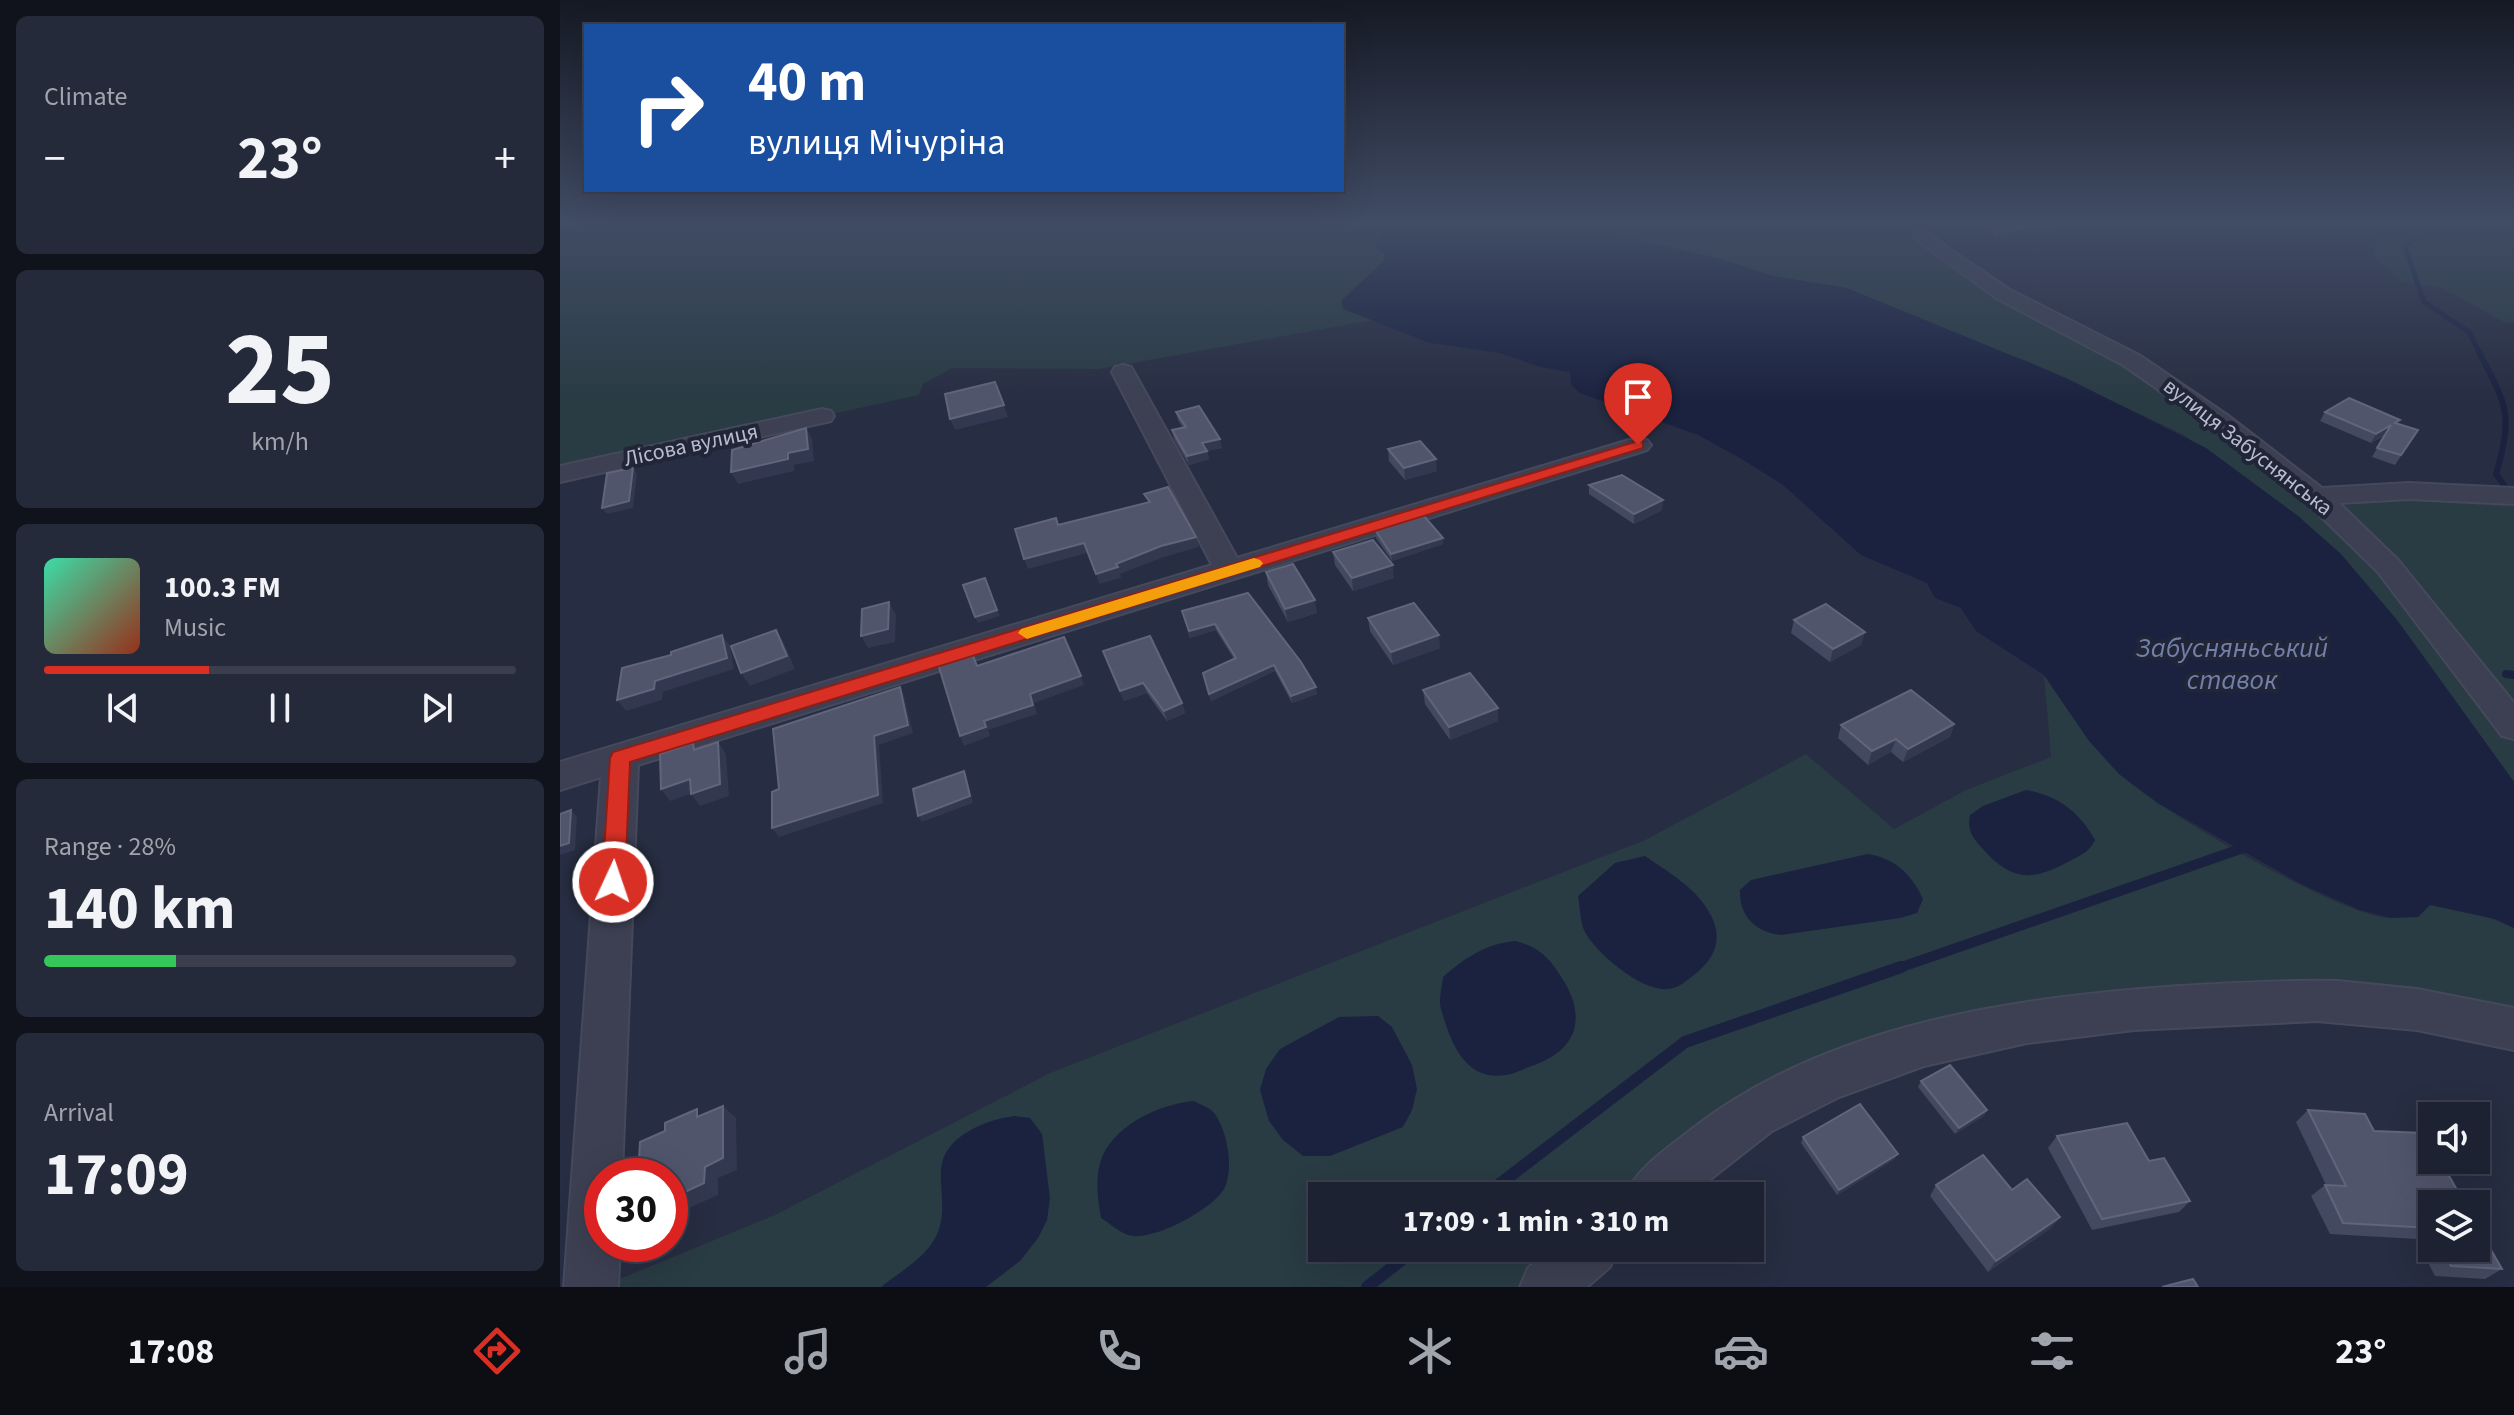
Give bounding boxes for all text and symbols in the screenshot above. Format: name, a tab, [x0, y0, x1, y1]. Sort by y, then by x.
text: 40 m	[748, 43, 866, 122]
icon: right	[616, 56, 720, 160]
text: Climate	[44, 78, 128, 115]
text: 23°	[237, 117, 323, 202]
text: вулиця Мічуріна	[748, 117, 1005, 168]
text: −	[44, 128, 66, 191]
text: +	[494, 128, 516, 191]
text: 25	[225, 297, 335, 445]
pin	[1604, 363, 1672, 445]
street label: вулиця Забуснянська	[2157, 371, 2339, 523]
icon: arrive	[1616, 375, 1660, 419]
street label: Лісова вулиця	[621, 415, 761, 475]
text: km/h	[251, 423, 309, 460]
text: 100.3 FM	[164, 566, 281, 609]
text: Music	[164, 609, 226, 646]
water label: Забусняньський ставок	[2136, 628, 2328, 700]
icon: previous	[101, 686, 145, 730]
icon: pause	[258, 686, 302, 730]
icon: next	[415, 686, 459, 730]
text: Range · 28%	[44, 828, 176, 865]
position arrow	[571, 840, 655, 924]
text: 140 km	[44, 867, 235, 952]
text: Arrival	[44, 1094, 114, 1131]
map controls	[2418, 1102, 2490, 1262]
button: sound	[2418, 1102, 2490, 1174]
text: 17:09	[44, 1133, 189, 1218]
speed limit sign: 30	[584, 1158, 688, 1262]
button: layers	[2418, 1190, 2490, 1262]
text: 17:09 · 1 min · 310 m	[1403, 1200, 1669, 1243]
icon: directions	[469, 1323, 525, 1379]
icon: music	[780, 1323, 836, 1379]
icon: phone	[1091, 1323, 1147, 1379]
icon: climate	[1402, 1323, 1458, 1379]
icon: car	[1713, 1323, 1769, 1379]
icon: filters	[2024, 1323, 2080, 1379]
text: 17:08	[128, 1326, 214, 1377]
text: 23°	[2335, 1326, 2387, 1377]

